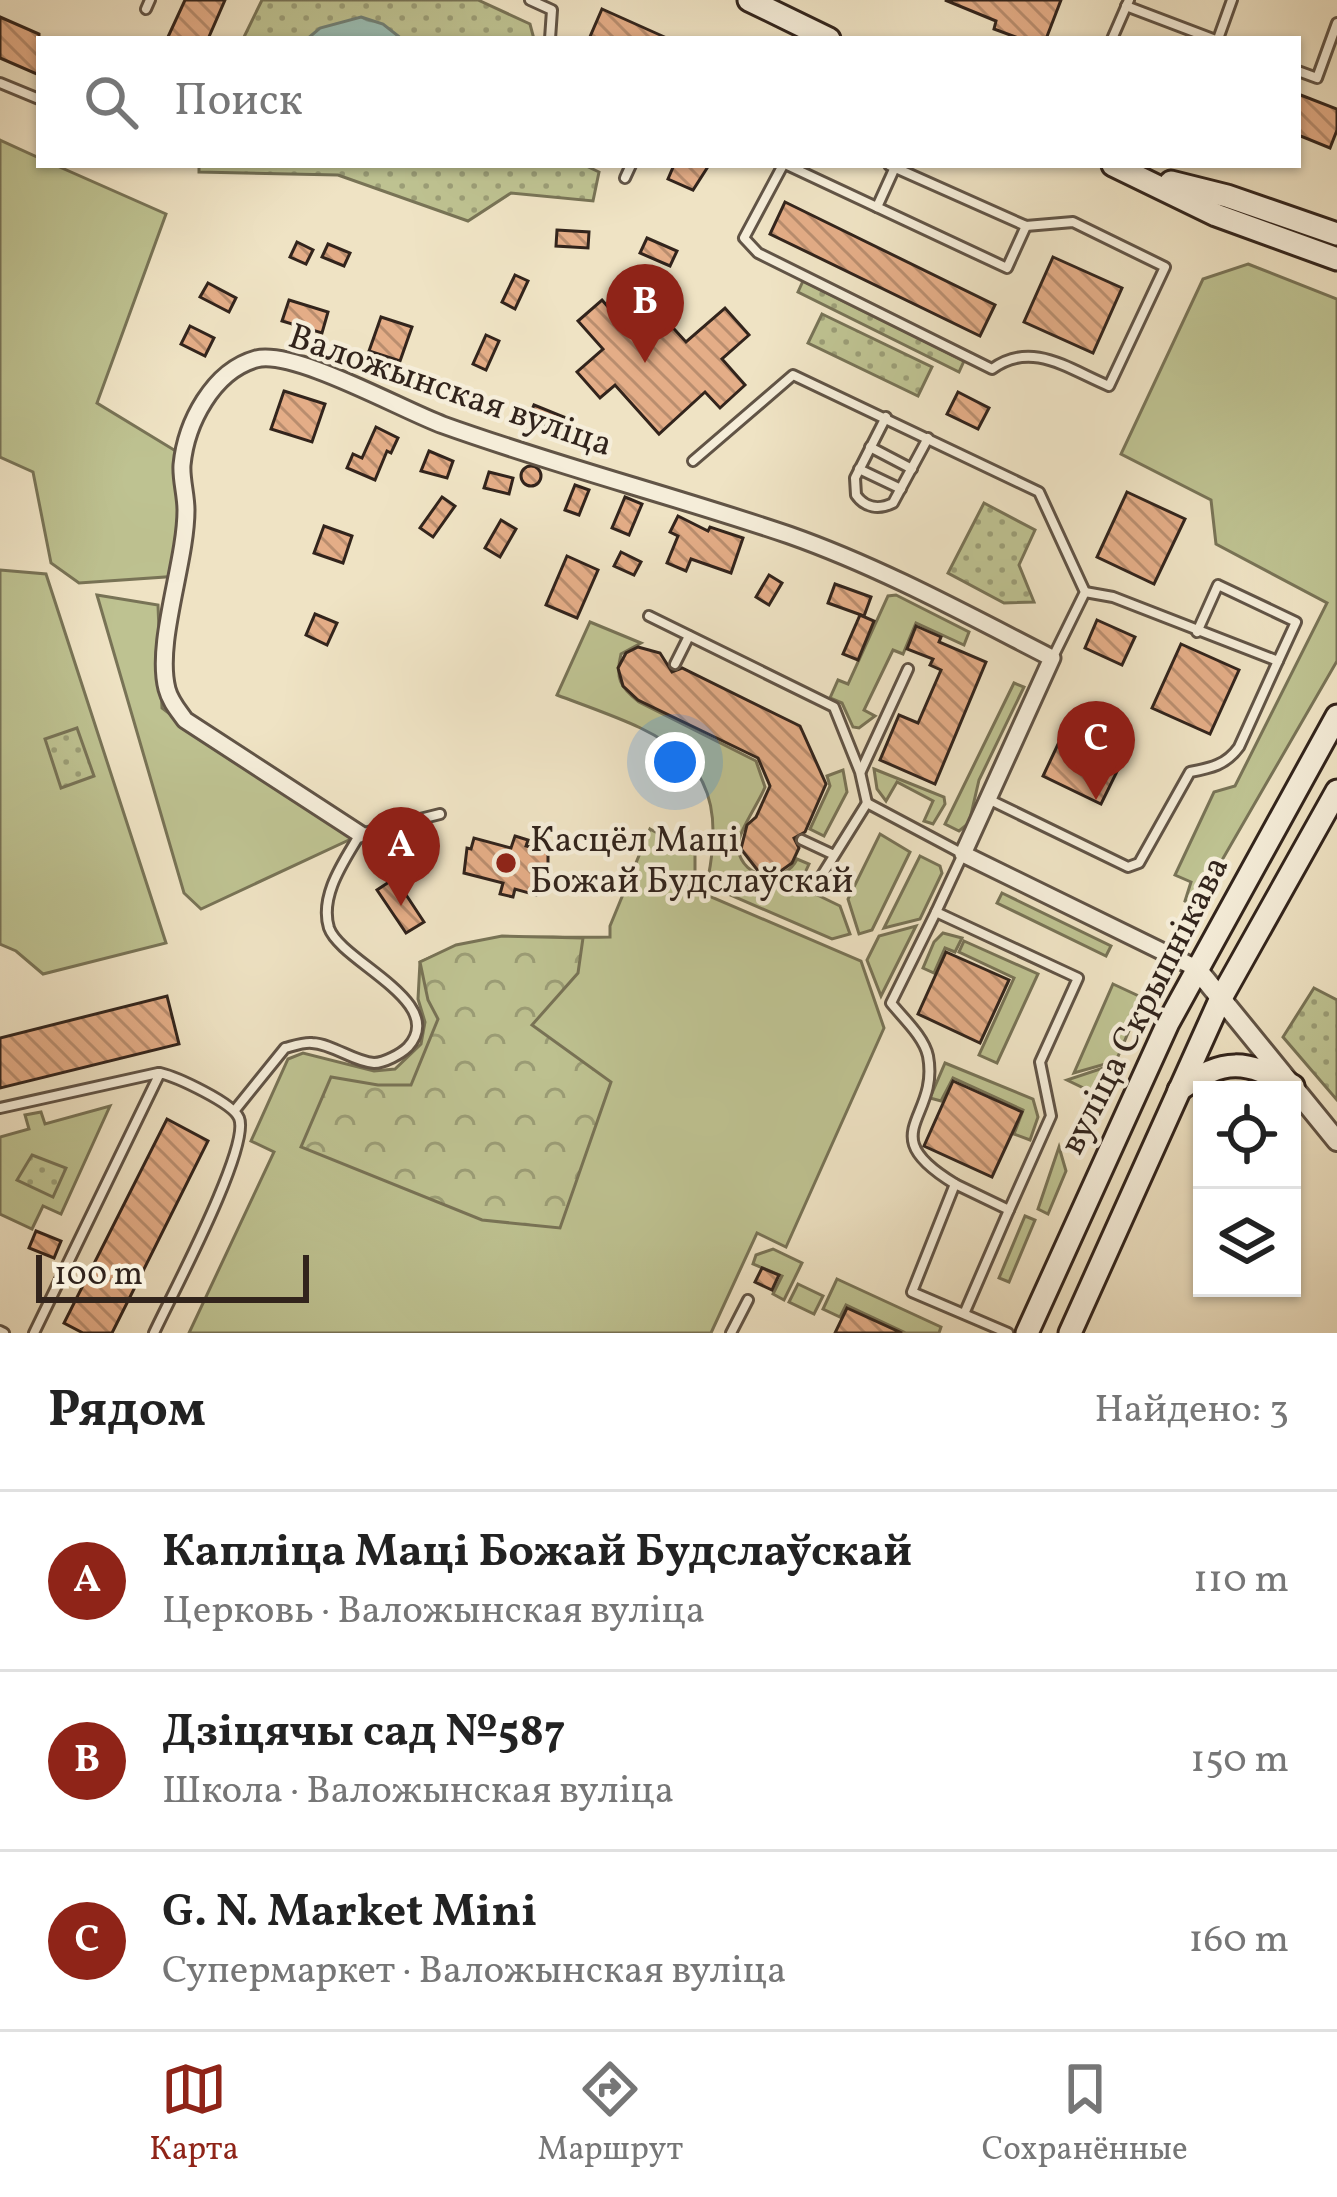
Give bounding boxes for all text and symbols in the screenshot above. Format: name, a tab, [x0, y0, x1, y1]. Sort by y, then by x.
search box	[36, 36, 1301, 168]
icon: search	[78, 69, 144, 135]
text: Поиск	[174, 71, 303, 134]
pin: B	[606, 264, 684, 363]
street label: Валожынская вуліца	[281, 313, 619, 471]
pin: C	[1057, 701, 1135, 800]
your location	[645, 732, 705, 792]
pin: A	[362, 807, 440, 906]
place label: Касцёл Маці Божай Будслаўскай	[530, 817, 853, 908]
street label: вуліца Скрыпнікава	[1049, 848, 1243, 1164]
marker: Касцёл Маці Божай Будслаўскай	[493, 850, 519, 876]
map controls	[1193, 1081, 1301, 1297]
button: locate	[1193, 1081, 1301, 1189]
button: layers	[1193, 1189, 1301, 1297]
scale bar	[36, 1249, 309, 1302]
text: 100 m	[54, 1253, 143, 1299]
text: Рядом	[48, 1376, 206, 1447]
text: Найдено: 3	[1094, 1384, 1289, 1438]
text: Капліца Маці Божай Будслаўскай	[162, 1522, 912, 1585]
text: A	[73, 1554, 101, 1608]
text: 110 m	[1193, 1554, 1289, 1608]
text: Церковь · Валожынская вуліца	[162, 1585, 705, 1639]
text: Дзіцячы сад №587	[162, 1702, 566, 1765]
text: B	[74, 1734, 100, 1788]
text: 150 m	[1190, 1734, 1289, 1788]
text: Школа · Валожынская вуліца	[162, 1765, 674, 1819]
text: G. N. Market Mini	[162, 1882, 537, 1945]
text: C	[74, 1914, 100, 1968]
text: 160 m	[1188, 1914, 1289, 1968]
text: Супермаркет · Валожынская вуліца	[162, 1945, 786, 1999]
tab: Карта	[149, 2056, 239, 2174]
tab: Маршрут	[538, 2056, 683, 2174]
tab: Сохранённые	[982, 2056, 1188, 2174]

